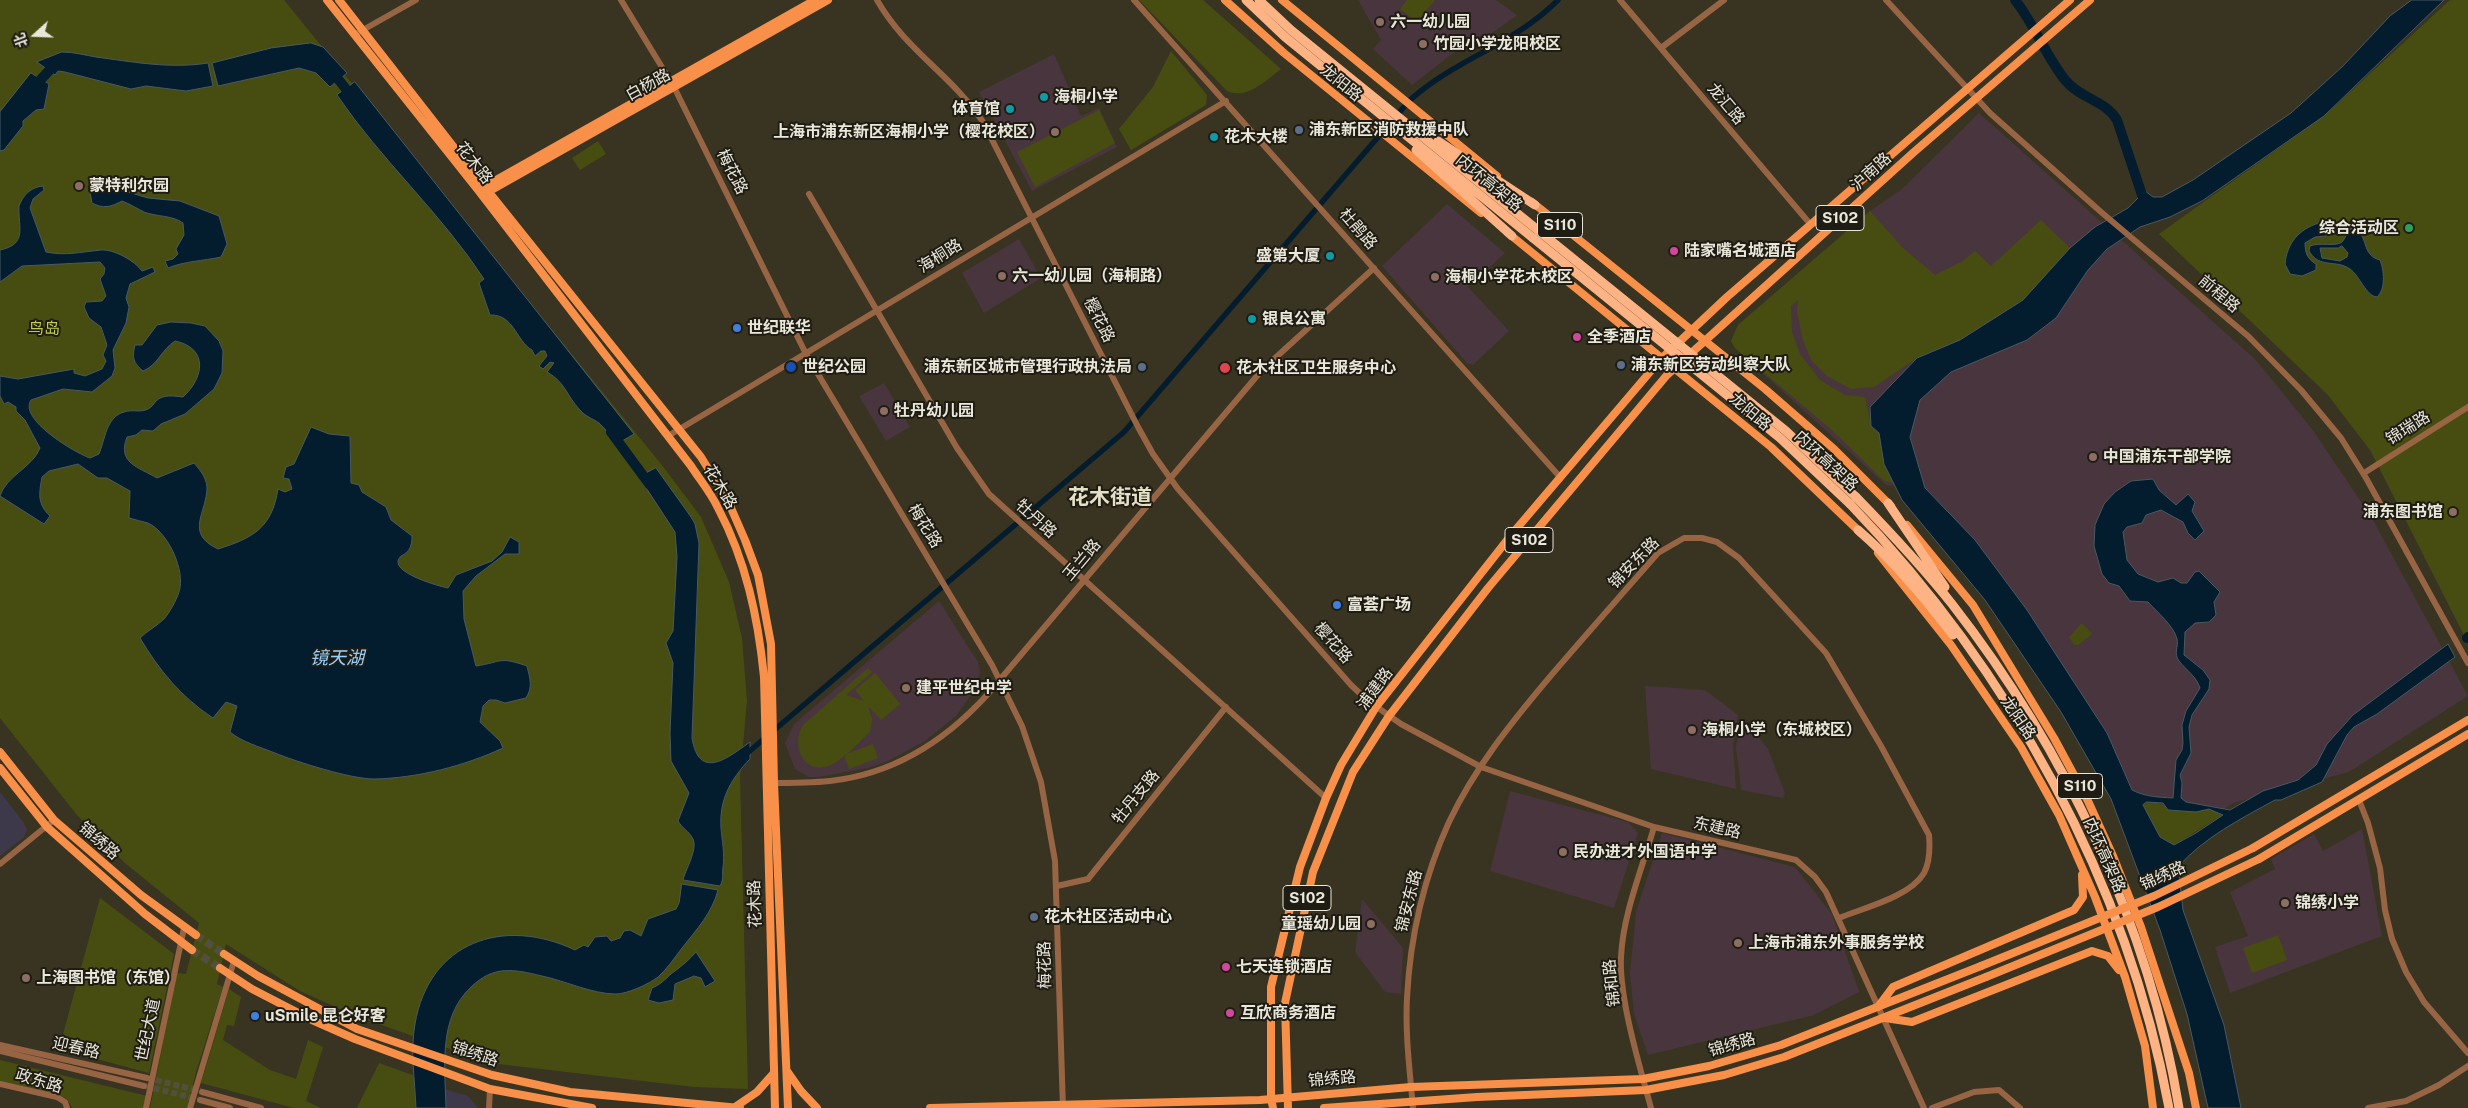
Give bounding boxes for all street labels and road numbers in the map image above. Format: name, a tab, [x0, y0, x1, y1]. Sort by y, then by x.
street label: 龙阳路	[1316, 60, 1366, 106]
street label: 白杨路	[622, 65, 674, 105]
street label: 龙汇路	[1703, 79, 1749, 129]
street label: 花木路	[452, 138, 496, 188]
street label: 梅花路	[713, 146, 751, 198]
street label: 沪南路	[1847, 149, 1895, 195]
street label: 内环高架路	[1452, 150, 1526, 216]
street label: 杜鹃路	[1335, 205, 1381, 253]
road number: S102	[1816, 206, 1864, 230]
road number: S110	[1538, 212, 1582, 238]
street label: 海桐路	[915, 235, 965, 277]
street label: 前程路	[2194, 271, 2244, 317]
street label: 樱花路	[1080, 294, 1118, 346]
street label: 龙阳路	[1725, 389, 1775, 435]
street label: 锦瑞路	[2383, 407, 2433, 449]
street label: 内环高架路	[1790, 427, 1862, 495]
street label: 花木路	[699, 461, 741, 513]
street label: 牡丹路	[1012, 496, 1060, 542]
street label: 梅花路	[904, 501, 946, 551]
road number: S102	[1505, 528, 1553, 552]
street label: 锦安东路	[1605, 533, 1663, 593]
street label: 玉兰路	[1059, 535, 1105, 585]
street label: 樱花路	[1310, 619, 1356, 667]
street label: 浦建路	[1353, 664, 1397, 714]
street label: 龙阳路	[1996, 693, 2040, 743]
street label: 牡丹支路	[1108, 766, 1164, 828]
road number: S110	[2058, 774, 2102, 798]
street label: 东建路	[1691, 813, 1743, 843]
street label: 内环高架路	[2079, 815, 2129, 895]
street label: 锦绣路	[75, 818, 123, 864]
street label: 锦绣路	[2137, 857, 2189, 895]
street label: 锦安东路	[1392, 868, 1426, 934]
street label: 花木路	[745, 880, 765, 928]
road number: S102	[1283, 886, 1331, 910]
street label: 梅花路	[1035, 941, 1055, 989]
street label: 锦和路	[1600, 958, 1624, 1008]
street label: 世纪大道	[132, 997, 164, 1063]
street label: 锦绣路	[1706, 1029, 1758, 1061]
street label: 迎春路	[50, 1033, 102, 1063]
street label: 锦绣路	[449, 1037, 501, 1071]
street label: 政东路	[13, 1065, 65, 1097]
street label: 锦绣路	[1307, 1067, 1357, 1091]

